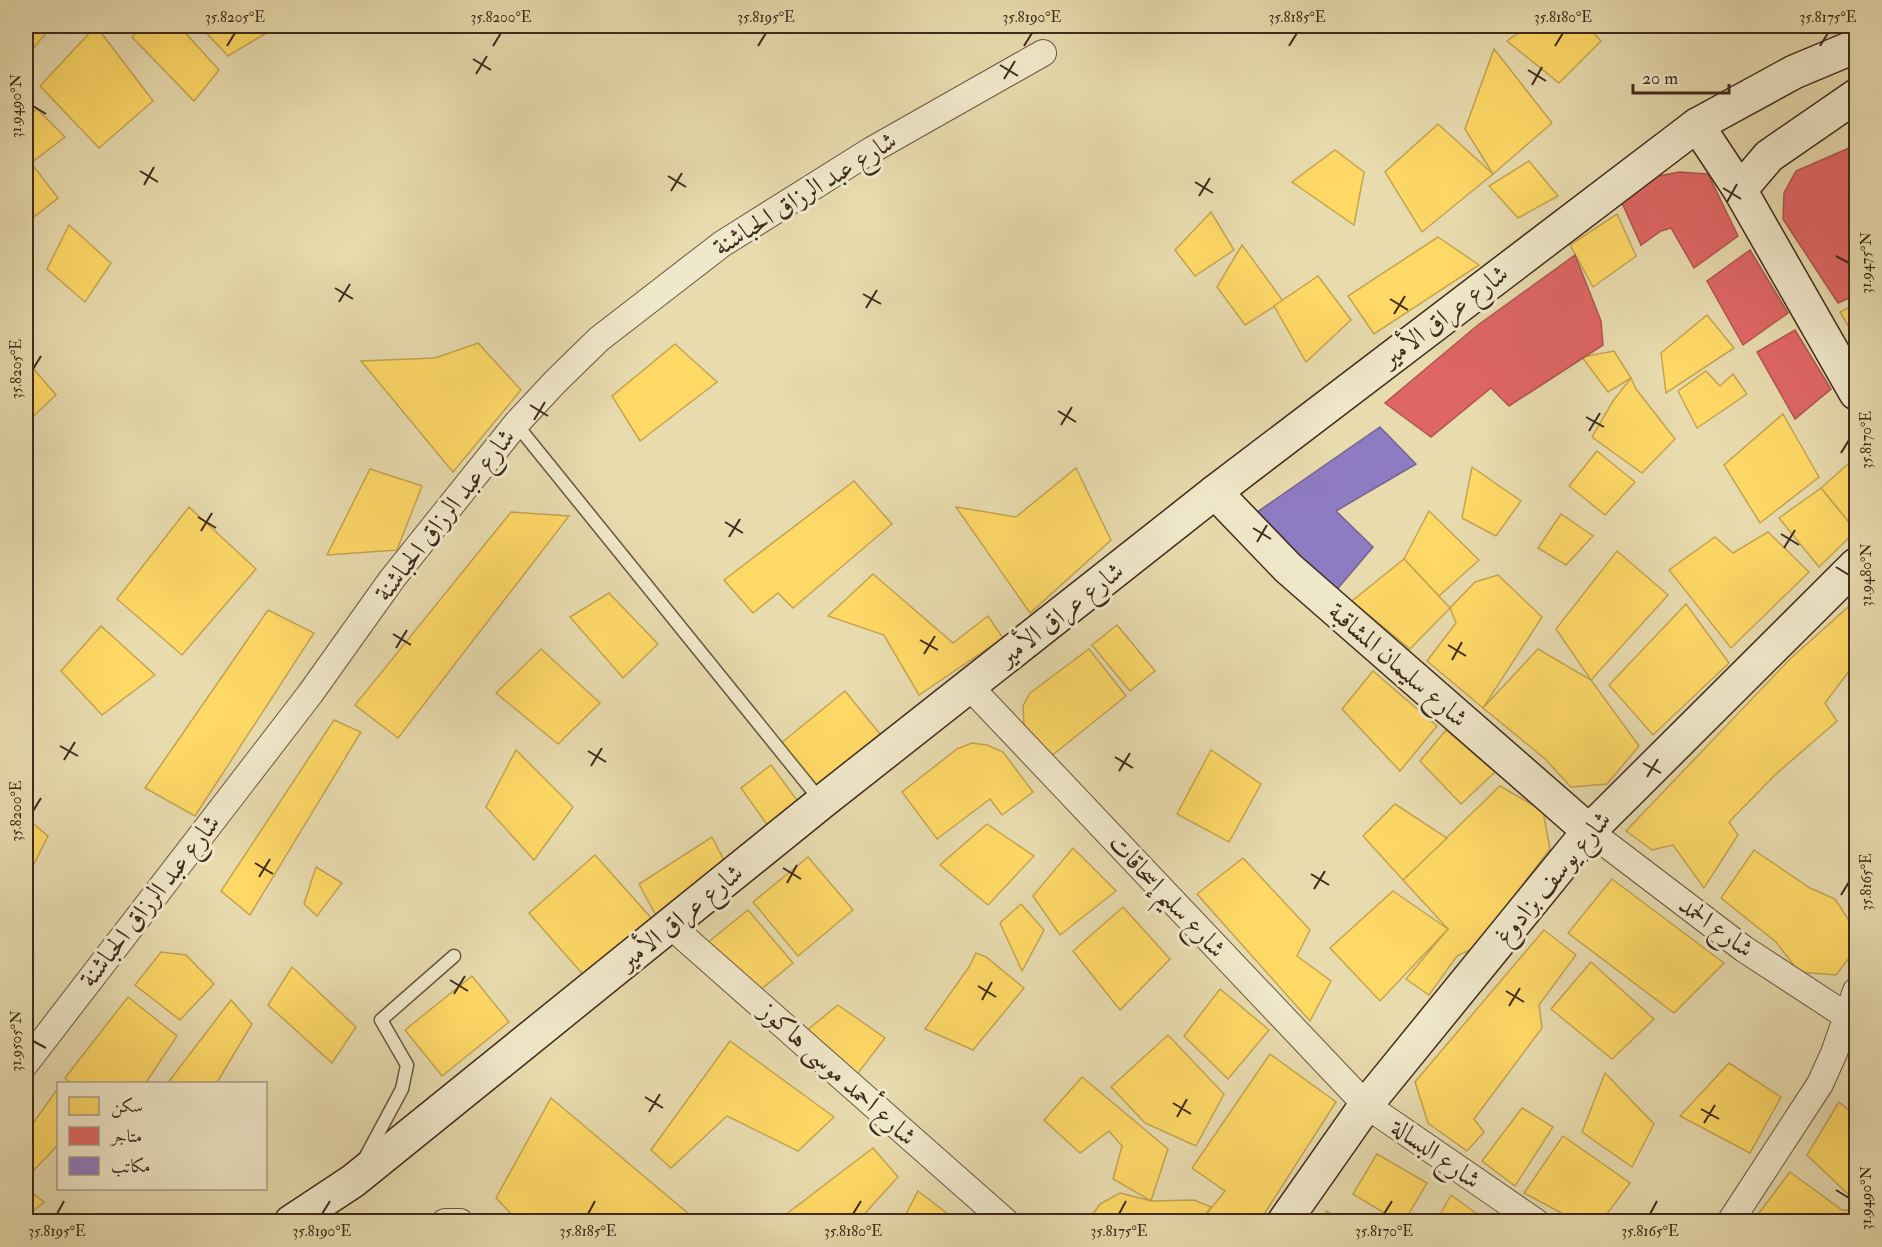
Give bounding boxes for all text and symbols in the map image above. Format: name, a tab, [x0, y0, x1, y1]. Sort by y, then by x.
text: 35.8205°E	[205, 8, 265, 27]
text: 35.8200°E	[470, 8, 532, 27]
text: 35.8195°E	[737, 8, 795, 27]
text: 35.8190°E	[1003, 8, 1062, 27]
text: 35.8185°E	[1268, 8, 1326, 27]
text: 35.8180°E	[1534, 8, 1592, 27]
text: 35.8175°E	[1800, 8, 1857, 27]
scale bar	[1633, 57, 1729, 95]
text: 20 m	[1642, 67, 1678, 90]
text: 31.9490°N	[7, 73, 26, 138]
street label: شارع عبد الرزاق الحباشنة	[707, 125, 905, 268]
text: 31.9475°N	[1857, 232, 1876, 294]
street label: شارع عراق الأمير	[1371, 255, 1518, 380]
text: 35.8205°E	[7, 339, 26, 399]
text: 35.8170°E	[1857, 411, 1876, 469]
street label: شارع عبد الرزاق الحباشنة	[368, 422, 526, 611]
text: 31.9480°N	[1857, 543, 1876, 607]
street label: شارع عراق الأمير	[987, 553, 1133, 679]
street label: شارع سليمان المشاقبة	[1318, 596, 1474, 738]
text: 35.8200°E	[7, 780, 26, 842]
street label: شارع يوسف بزادوغ	[1488, 805, 1622, 955]
street label: شارع عبد الرزاق الحباشنة	[73, 808, 231, 997]
street label: شارع سليم إسحاقات	[1095, 827, 1233, 971]
text: 35.8165°E	[1857, 853, 1876, 911]
street label: شارع عراق الأمير	[608, 855, 753, 983]
street label: شارع الحمد	[1669, 889, 1760, 969]
street label: شارع أحمد موسى هاكوز	[747, 992, 924, 1157]
text: 31.9505°N	[7, 1010, 26, 1072]
legend	[57, 1082, 267, 1190]
text: سكن	[111, 1095, 143, 1118]
street label: شارع البسالة	[1381, 1110, 1487, 1200]
text: متاجر	[109, 1125, 142, 1148]
text: مكاتب	[111, 1155, 151, 1178]
text: 31.9490°N	[1857, 1165, 1876, 1230]
text: 35.8195°E	[28, 1222, 86, 1241]
text: 35.8190°E	[293, 1222, 352, 1241]
text: 35.8185°E	[559, 1222, 617, 1241]
text: 35.8180°E	[824, 1222, 882, 1241]
text: 35.8175°E	[1091, 1222, 1148, 1241]
text: 35.8170°E	[1355, 1222, 1413, 1241]
text: 35.8165°E	[1621, 1222, 1679, 1241]

